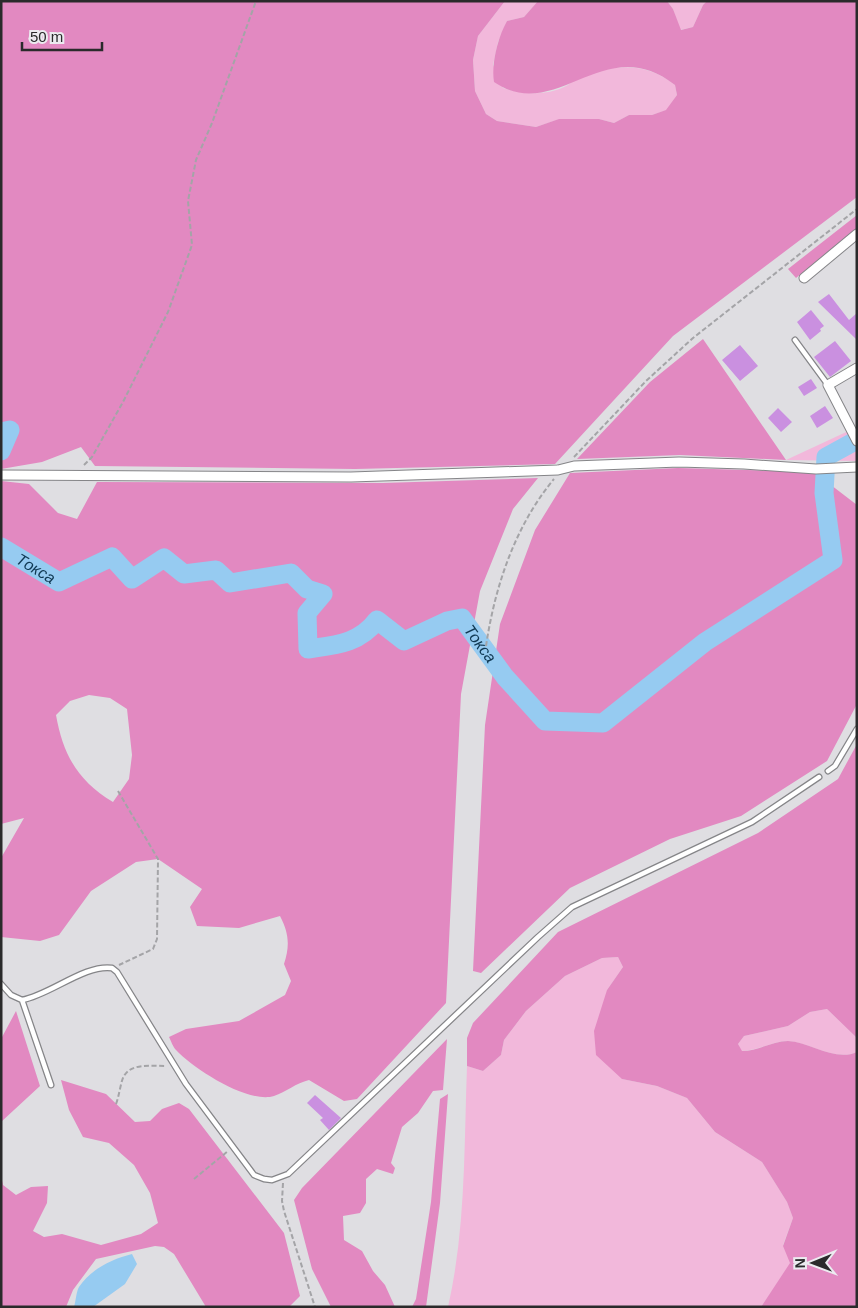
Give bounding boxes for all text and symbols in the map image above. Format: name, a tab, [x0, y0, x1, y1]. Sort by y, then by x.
scale bar	[22, 20, 102, 52]
text: 50 m	[30, 28, 63, 45]
water label: Токса	[14, 550, 59, 586]
water label: Токса	[461, 621, 500, 666]
north arrow	[788, 1238, 838, 1288]
text: N	[792, 1258, 808, 1268]

